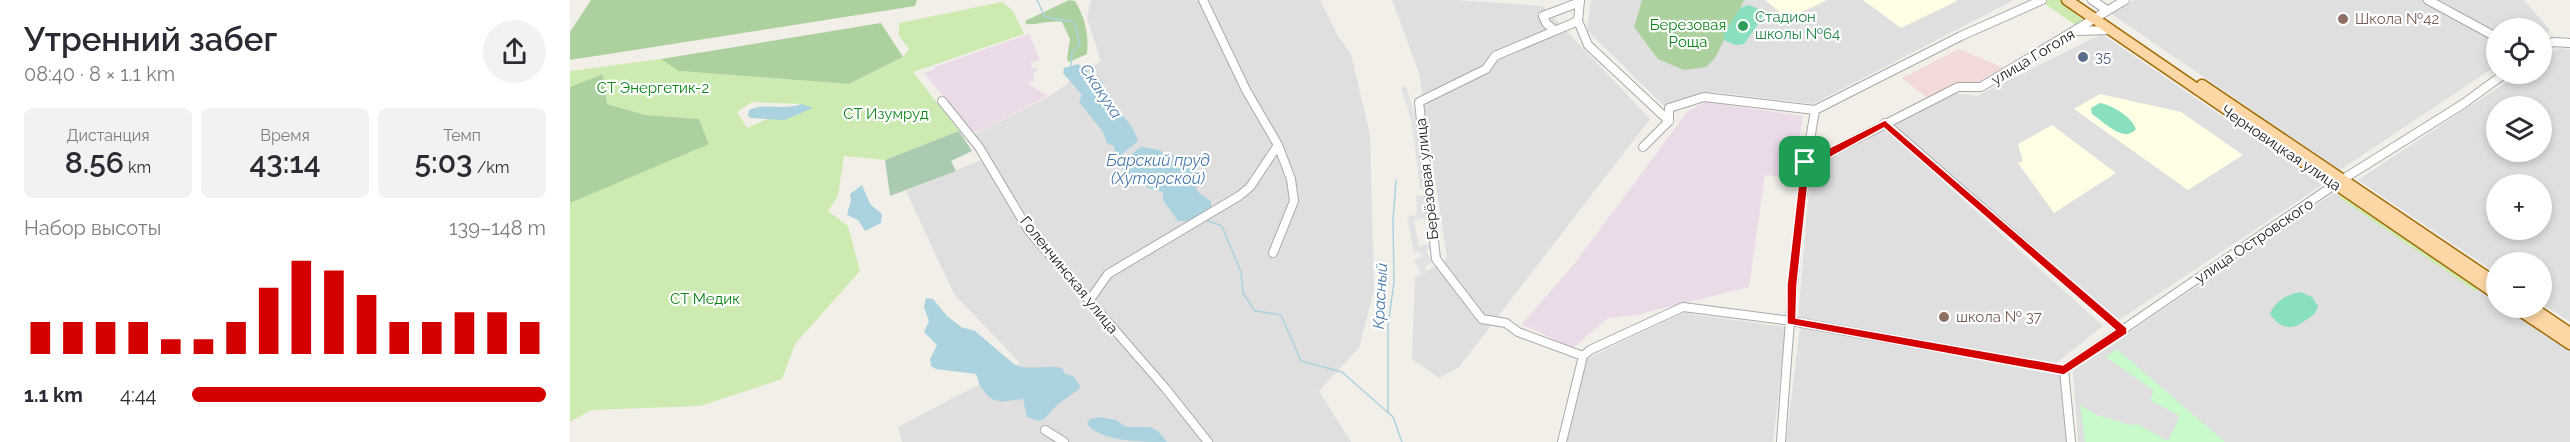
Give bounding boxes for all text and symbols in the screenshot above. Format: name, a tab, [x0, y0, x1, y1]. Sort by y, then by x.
place label: Стадион школы №64	[1755, 8, 1840, 43]
place label: Школа №42	[2355, 10, 2439, 28]
marker: Школа №42	[2336, 12, 2350, 26]
park label: Березовая Роща	[1650, 16, 1726, 51]
map controls	[2486, 18, 2552, 318]
button: locate	[2486, 18, 2552, 84]
marker: Стадион школы №64	[1736, 19, 1750, 33]
text: Утренний забег	[24, 20, 277, 59]
button: share	[483, 20, 546, 83]
street label: улица Гоголя	[1988, 25, 2078, 89]
place label: 35	[2095, 48, 2111, 66]
marker: 35	[2076, 50, 2090, 64]
water label: Скакуха	[1076, 60, 1126, 122]
text: 08:40 · 8 × 1.1 km	[24, 62, 175, 86]
park label: СТ Энергетик-2	[597, 79, 709, 97]
button: layers	[2486, 96, 2552, 162]
street label: Черновицкая улица	[2218, 101, 2344, 195]
park label: СТ Изумруд	[843, 105, 929, 123]
street label: Берёзовая улица	[1412, 117, 1442, 241]
text: Дистанция	[67, 126, 149, 145]
text: Время	[260, 126, 310, 145]
text: Темп	[443, 126, 481, 145]
pin	[1779, 136, 1830, 187]
text: 8.56	[65, 145, 124, 180]
text: 43:14	[249, 145, 321, 180]
text: 5:03	[414, 145, 473, 180]
icon: arrive	[1788, 145, 1821, 178]
water label: Барский пруд (Хуторской)	[1106, 151, 1210, 188]
text: km	[124, 158, 151, 177]
text: /km	[473, 158, 510, 177]
button: +	[2486, 174, 2552, 240]
street label: улица Островского	[2191, 195, 2317, 287]
street label: Голенчинская улица	[1016, 213, 1122, 337]
text: Набор высоты	[24, 216, 161, 240]
text: 139–148 m	[449, 216, 546, 240]
button: −	[2486, 252, 2552, 318]
water label: Красный	[1369, 262, 1391, 330]
park label: СТ Медик	[670, 290, 740, 308]
place label: школа № 37	[1956, 308, 2042, 326]
marker: школа № 37	[1937, 310, 1951, 324]
text: 1.1 km	[24, 383, 83, 407]
text: 4:44	[120, 383, 157, 407]

